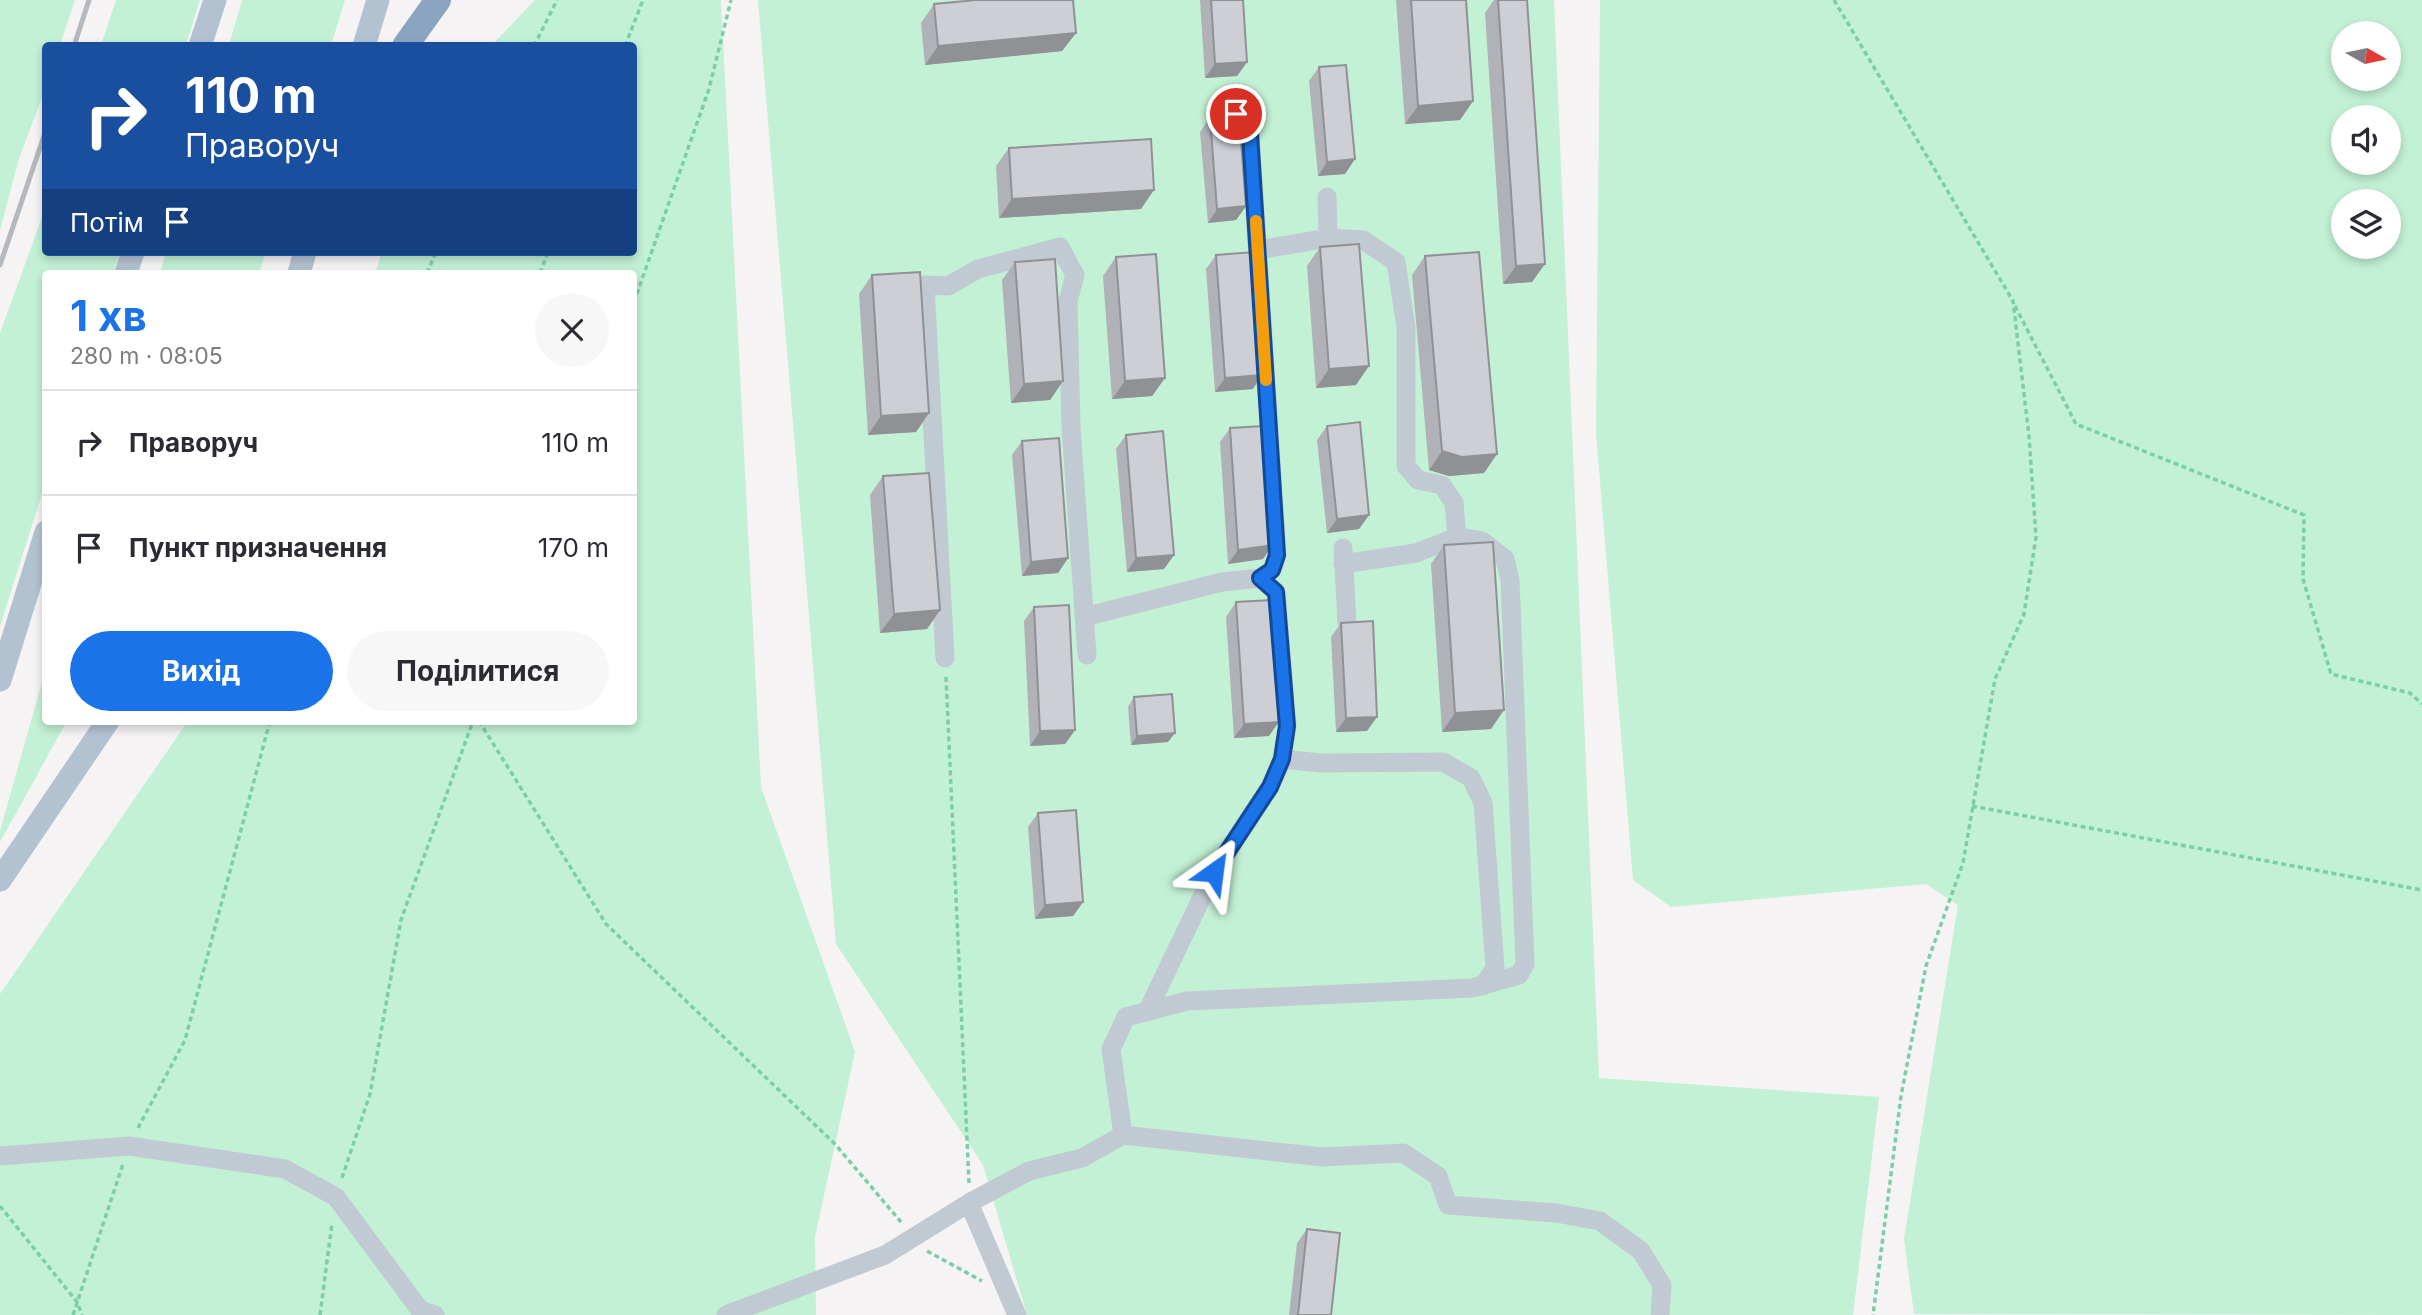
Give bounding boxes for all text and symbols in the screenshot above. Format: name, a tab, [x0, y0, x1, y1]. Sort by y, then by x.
north arrow	[2331, 21, 2401, 91]
map controls	[2331, 21, 2401, 259]
text: 110 m	[185, 66, 317, 125]
icon: right	[70, 70, 161, 161]
pin	[1206, 84, 1266, 144]
icon: arrive	[1217, 95, 1255, 133]
button: sound	[2331, 105, 2401, 175]
text: Праворуч	[185, 126, 339, 165]
button: layers	[2331, 189, 2401, 259]
icon: arrive	[158, 203, 196, 241]
text: Потім	[70, 207, 144, 238]
text: 1 хв	[70, 290, 147, 341]
button: close	[535, 293, 609, 367]
text: 280 m · 08:05	[70, 342, 223, 370]
icon: right	[70, 424, 108, 462]
text: Праворуч	[129, 427, 258, 458]
text: 110 m	[541, 427, 609, 458]
icon: arrive	[70, 529, 108, 567]
text: Пункт призначення	[129, 532, 387, 563]
text: 170 m	[538, 532, 609, 563]
button: Вихід	[70, 631, 333, 711]
button: Поділитися	[347, 631, 609, 711]
position arrow	[1177, 835, 1251, 909]

